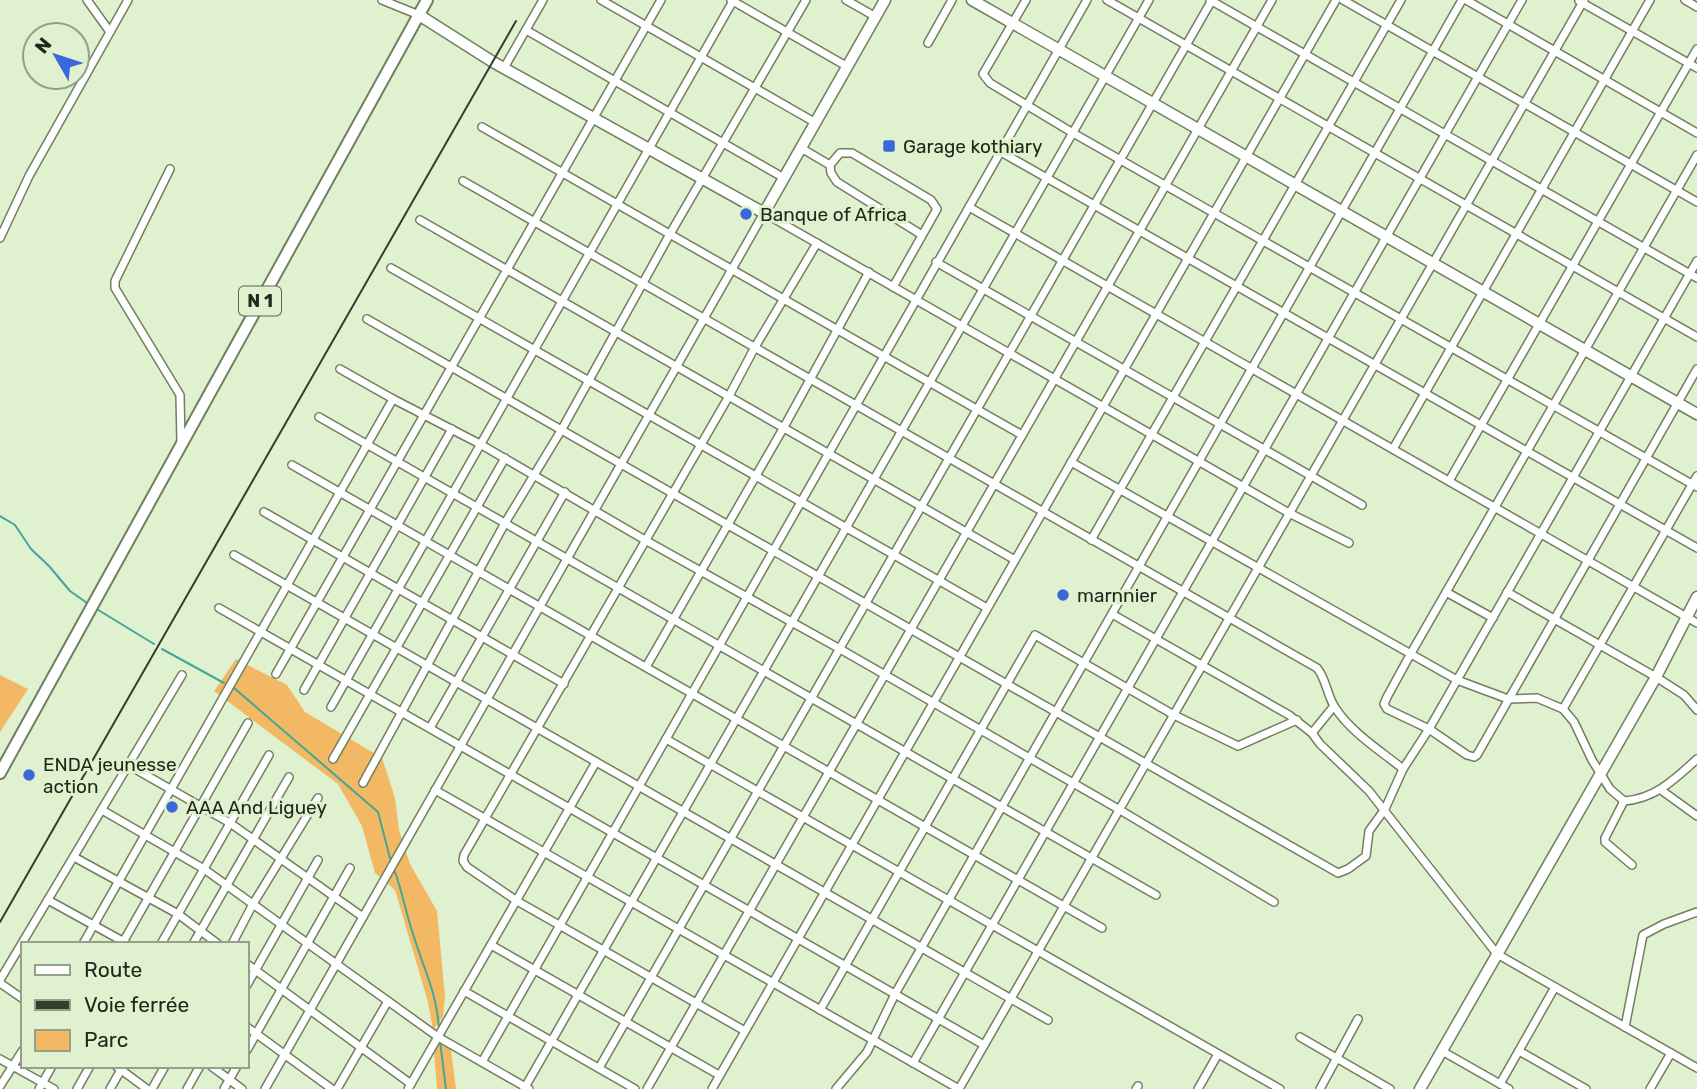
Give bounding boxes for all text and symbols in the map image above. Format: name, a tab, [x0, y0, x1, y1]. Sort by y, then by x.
north arrow	[21, 21, 91, 91]
text: N	[30, 33, 56, 58]
place label: Garage kothiary	[903, 135, 1043, 158]
marker: Garage kothiary	[881, 138, 897, 154]
place label: Banque of Africa	[760, 203, 907, 226]
marker: Banque of Africa	[738, 206, 754, 222]
road number: N 1	[239, 286, 281, 316]
place label: marnnier	[1077, 584, 1158, 607]
marker: marnnier	[1055, 587, 1071, 603]
place label: ENDA jeunesse action	[43, 753, 177, 798]
marker: ENDA jeunesse action	[21, 767, 37, 783]
place label: AAA And Liguey	[186, 796, 327, 819]
marker: AAA And Liguey	[164, 799, 180, 815]
legend	[21, 942, 248, 1068]
text: Route	[84, 957, 142, 982]
text: Voie ferrée	[84, 992, 189, 1017]
text: Parc	[84, 1027, 128, 1052]

